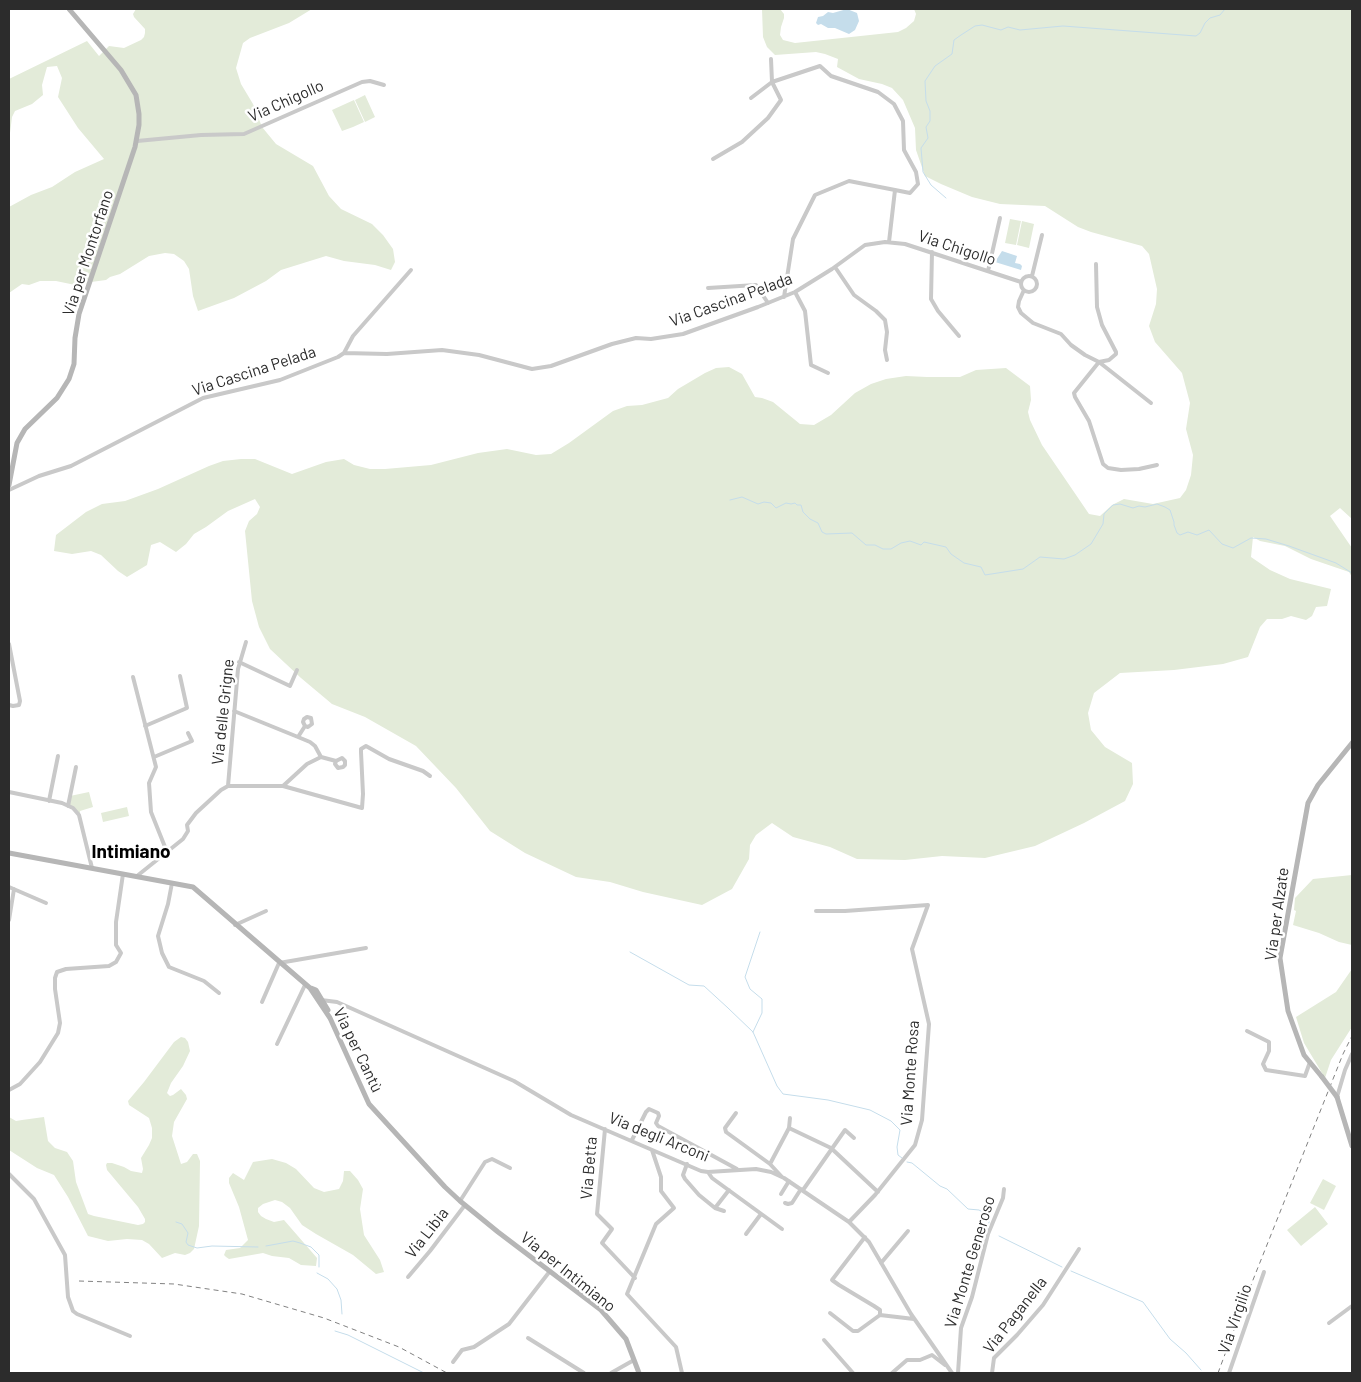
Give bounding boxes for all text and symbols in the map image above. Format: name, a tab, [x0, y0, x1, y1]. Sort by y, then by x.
street label: Via Chigollo	[245, 76, 327, 126]
street label: Via per Montorfano	[59, 188, 117, 318]
street label: Via Chigollo	[916, 226, 998, 270]
street label: Via Cascina Pelada	[667, 269, 795, 331]
street label: Via Cascina Pelada	[190, 342, 318, 400]
street label: Via delle Grigne	[208, 658, 238, 766]
district label: Intimiano	[91, 841, 171, 863]
street label: Via per Alzate	[1261, 866, 1293, 962]
street label: Via per Cantù	[329, 1004, 387, 1096]
street label: Via Monte Rosa	[897, 1020, 923, 1126]
street label: Via degli Arconi	[606, 1108, 712, 1166]
street label: Via Betta	[577, 1136, 601, 1200]
street label: Via Monte Generoso	[941, 1194, 999, 1330]
street label: Via Libia	[401, 1204, 453, 1262]
street label: Via per Intimiano	[517, 1228, 619, 1316]
street label: Via Paganella	[979, 1273, 1051, 1357]
street label: Via Virgilio	[1214, 1281, 1256, 1357]

